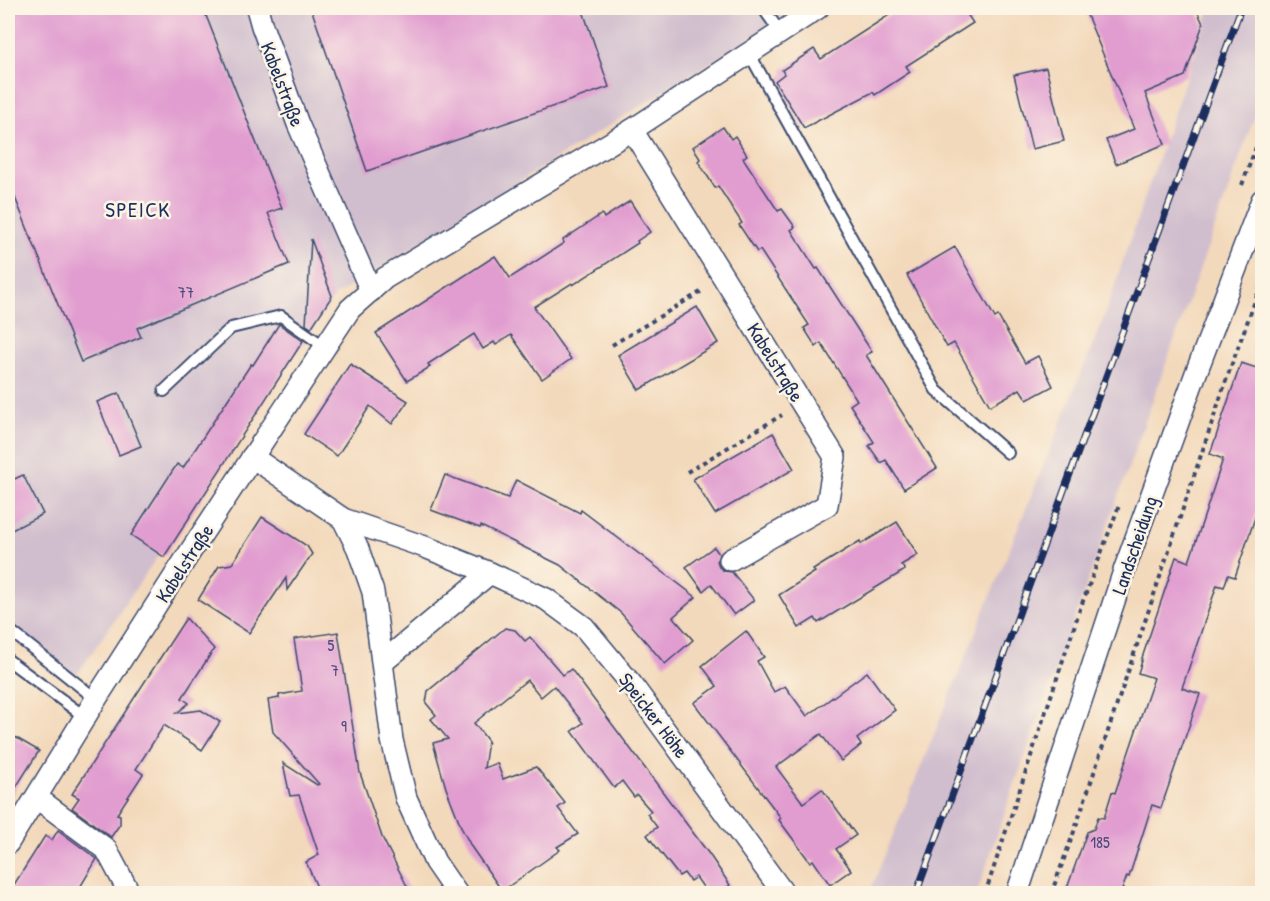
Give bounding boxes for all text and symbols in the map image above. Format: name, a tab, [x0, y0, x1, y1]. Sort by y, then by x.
street label: Kabelstraße	[255, 38, 311, 130]
district label: SPEICK	[105, 195, 171, 224]
house number: 77	[178, 281, 194, 303]
street label: Kabelstraße	[741, 317, 811, 407]
street label: Landscheidung	[1105, 492, 1163, 598]
street label: Kabelstraße	[149, 519, 219, 607]
house number: 5	[328, 634, 335, 656]
house number: 7	[331, 659, 339, 681]
street label: Speicker Höhe	[613, 667, 695, 763]
house number: 9	[341, 715, 347, 737]
house number: 185	[1090, 831, 1110, 853]

